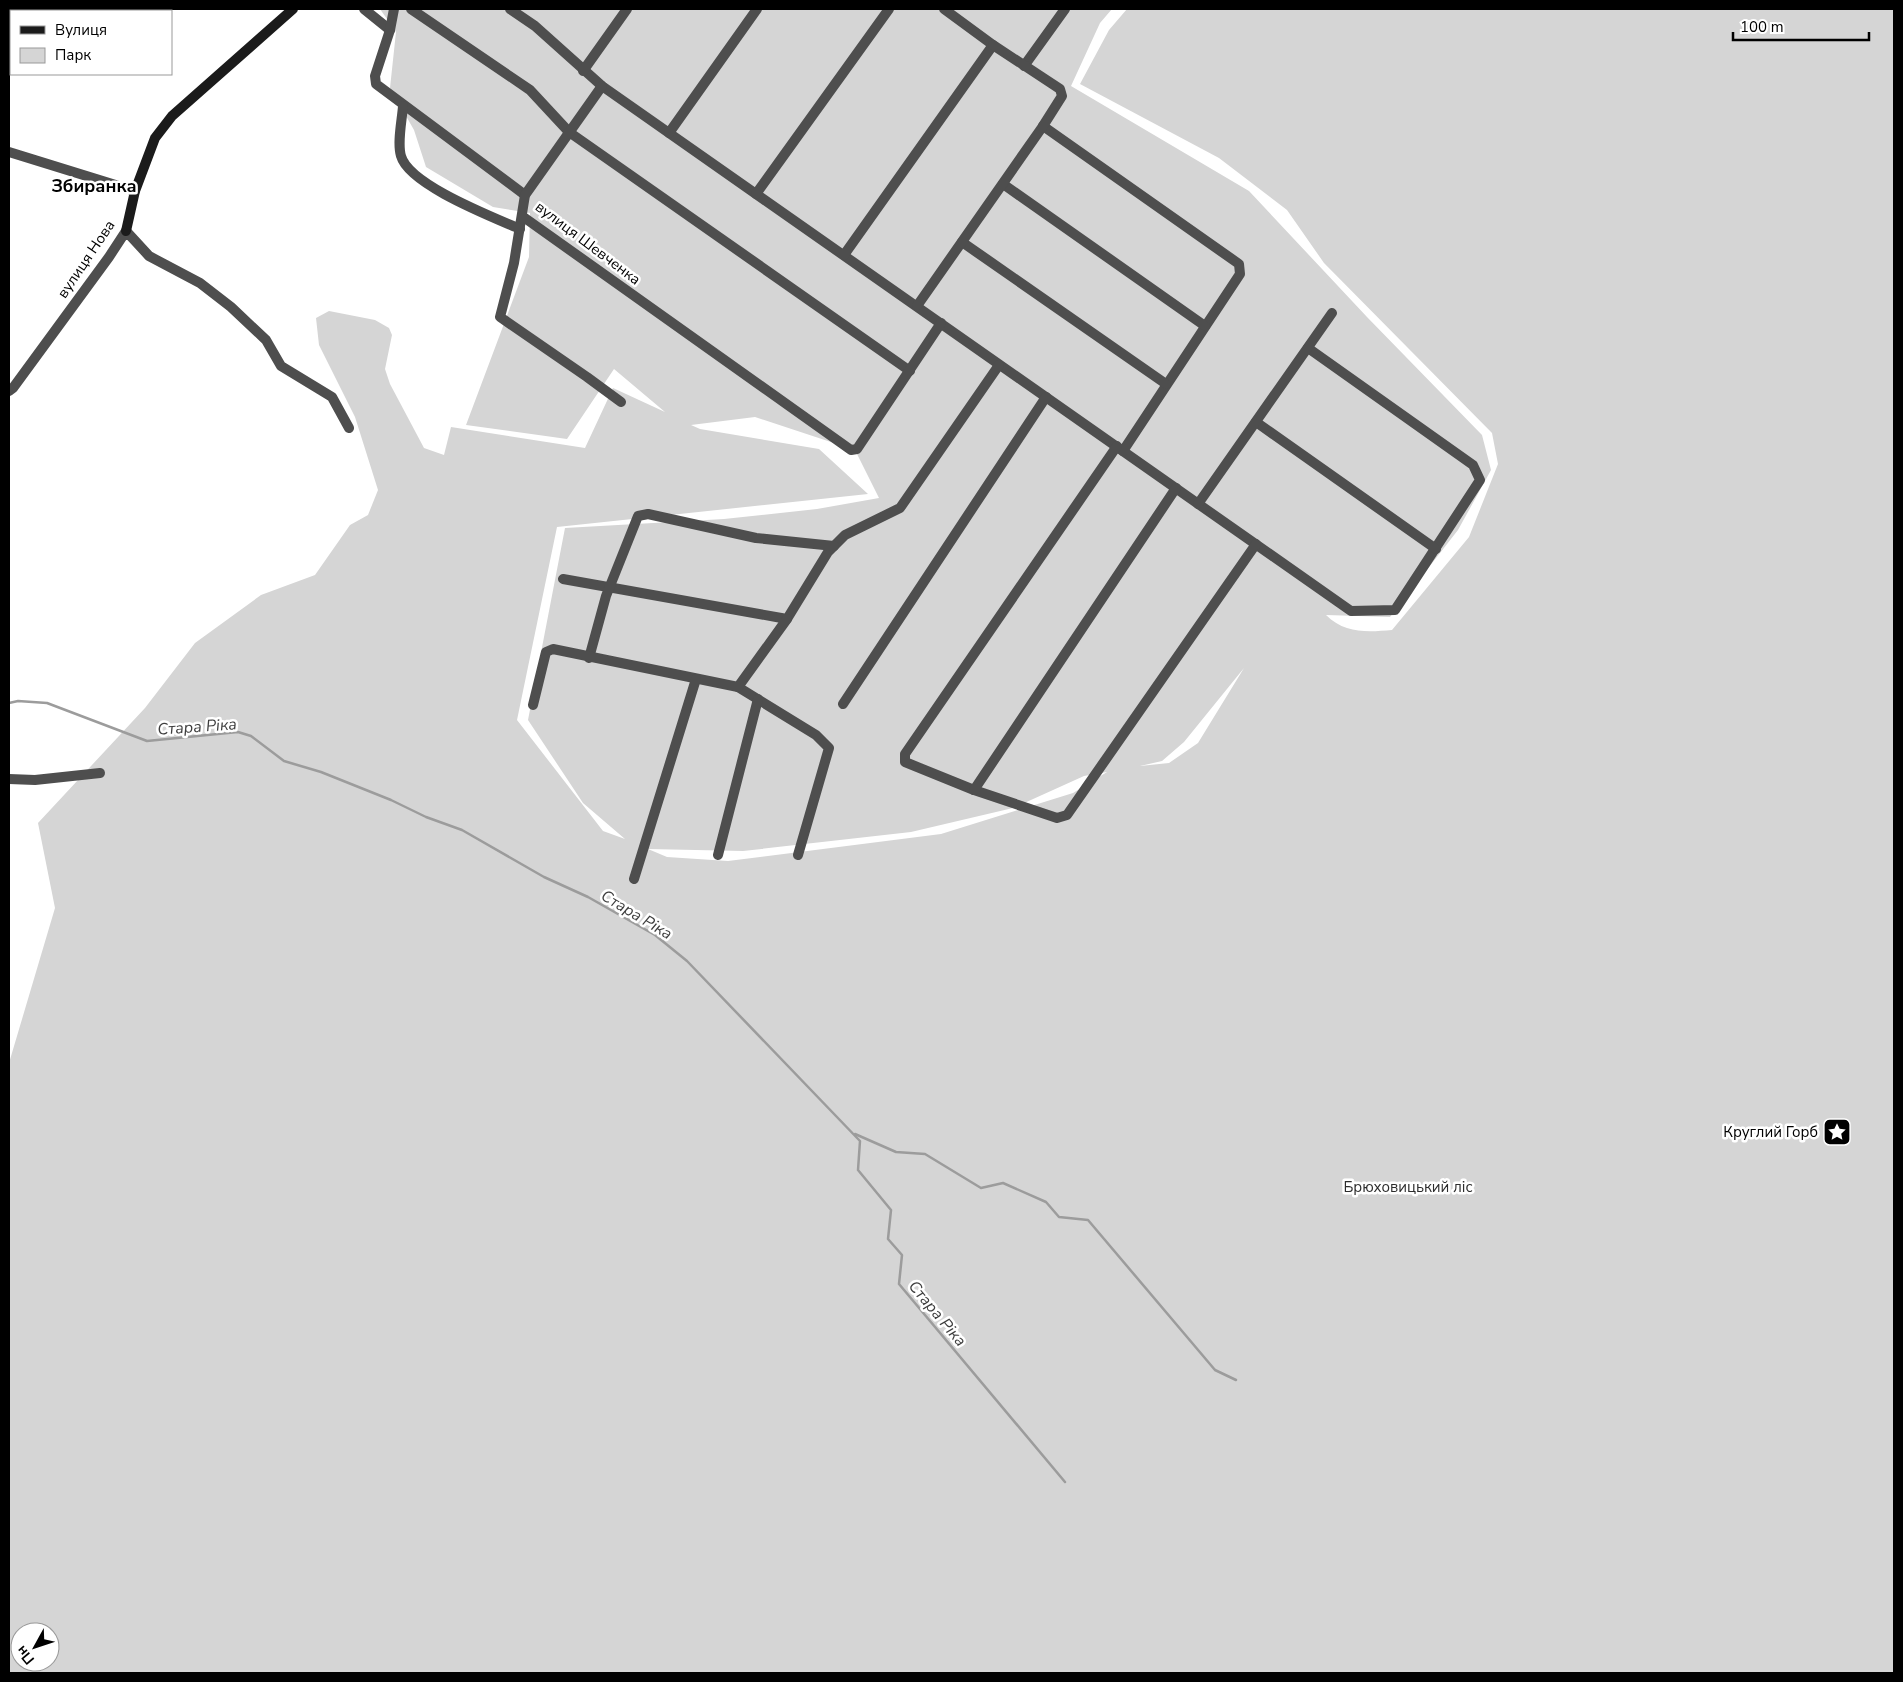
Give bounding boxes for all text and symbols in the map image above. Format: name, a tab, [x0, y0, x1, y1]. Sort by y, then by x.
legend	[10, 10, 172, 75]
scale bar	[1733, 10, 1869, 42]
text: 100 m	[1740, 17, 1784, 37]
text: Вулиця	[55, 20, 107, 40]
text: Парк	[55, 45, 91, 65]
district label: Збиранка	[51, 174, 137, 198]
street label: вулиця Шевченка	[531, 197, 645, 289]
street label: вулиця Нова	[53, 216, 119, 302]
water label: Стара Ріка	[157, 713, 238, 741]
water label: Стара Ріка	[597, 885, 676, 945]
place icon: Круглий Горб	[1822, 1117, 1852, 1147]
place label: Круглий Горб	[1723, 1122, 1818, 1142]
park label: Брюховицький ліс	[1343, 1177, 1473, 1197]
water label: Стара Ріка	[903, 1276, 971, 1351]
north arrow	[10, 1622, 60, 1672]
text: Пн	[12, 1642, 39, 1669]

